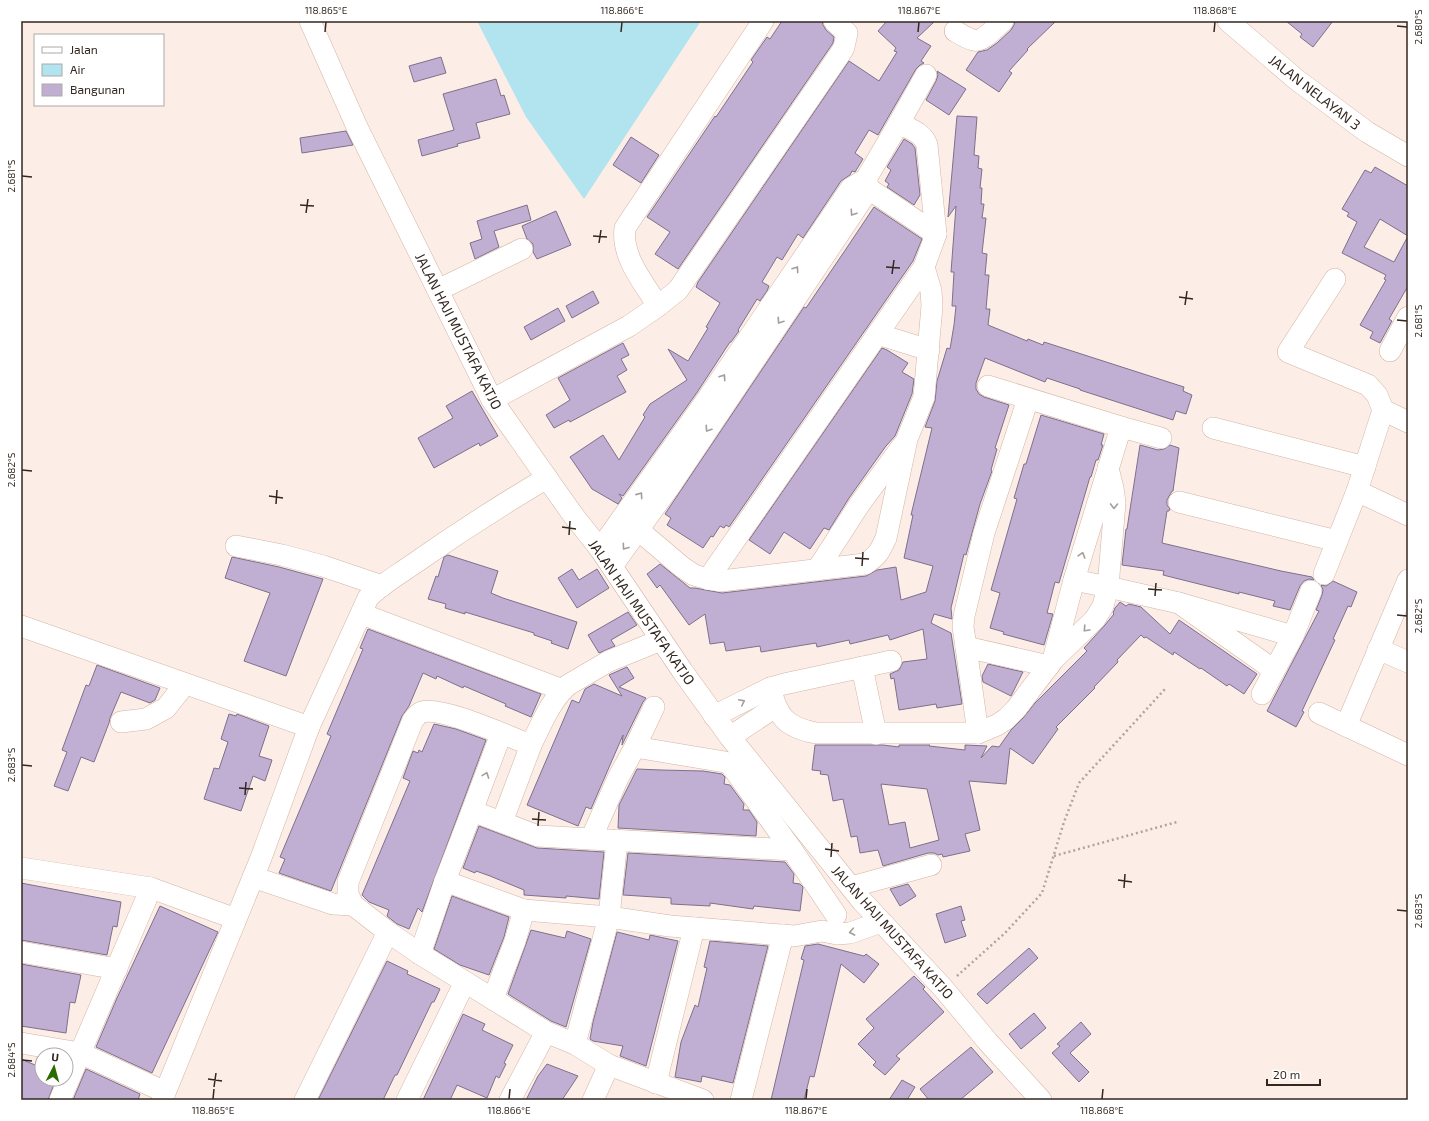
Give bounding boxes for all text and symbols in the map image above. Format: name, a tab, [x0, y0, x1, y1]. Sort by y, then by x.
text: 118.865°E	[305, 4, 348, 16]
text: 118.866°E	[600, 4, 644, 16]
text: 118.867°E	[898, 4, 941, 16]
text: 118.868°E	[1193, 4, 1237, 16]
text: 2.680°S	[1412, 9, 1424, 44]
legend	[34, 34, 164, 106]
text: Jalan	[70, 42, 98, 56]
street label: JALAN NELAYAN 3	[1266, 51, 1364, 133]
text: Air	[70, 62, 85, 76]
text: Bangunan	[70, 82, 125, 96]
text: 2.681°S	[5, 159, 17, 192]
one-way arrow	[850, 209, 858, 216]
street label: JALAN HAJI MUSTAFA KATJO	[412, 250, 506, 412]
one-way arrow	[791, 267, 798, 274]
text: 2.681°S	[1412, 304, 1424, 337]
one-way arrow	[777, 317, 785, 324]
one-way arrow	[718, 374, 726, 381]
one-way arrow	[705, 425, 713, 432]
text: 2.682°S	[5, 452, 17, 487]
one-way arrow	[635, 492, 642, 499]
one-way arrow	[1110, 503, 1119, 509]
street label: JALAN HAJI MUSTAFA KATJO	[585, 536, 699, 688]
one-way arrow	[622, 543, 630, 550]
one-way arrow	[1077, 552, 1085, 559]
text: 2.682°S	[1412, 598, 1424, 633]
one-way arrow	[1083, 624, 1090, 632]
one-way arrow	[738, 699, 745, 707]
text: 2.683°S	[5, 747, 17, 782]
one-way arrow	[481, 771, 489, 778]
street label: JALAN HAJI MUSTAFA KATJO	[829, 862, 957, 1002]
text: 2.683°S	[1412, 893, 1424, 928]
one-way arrow	[849, 927, 855, 936]
text: 2.684°S	[5, 1042, 17, 1078]
north arrow	[34, 1047, 74, 1087]
text: U	[51, 1050, 60, 1063]
scale bar	[1267, 1061, 1320, 1087]
text: 20 m	[1273, 1067, 1300, 1081]
text: 118.865°E	[192, 1104, 235, 1116]
text: 118.866°E	[487, 1104, 531, 1116]
text: 118.867°E	[785, 1104, 828, 1116]
text: 118.868°E	[1080, 1104, 1124, 1116]

